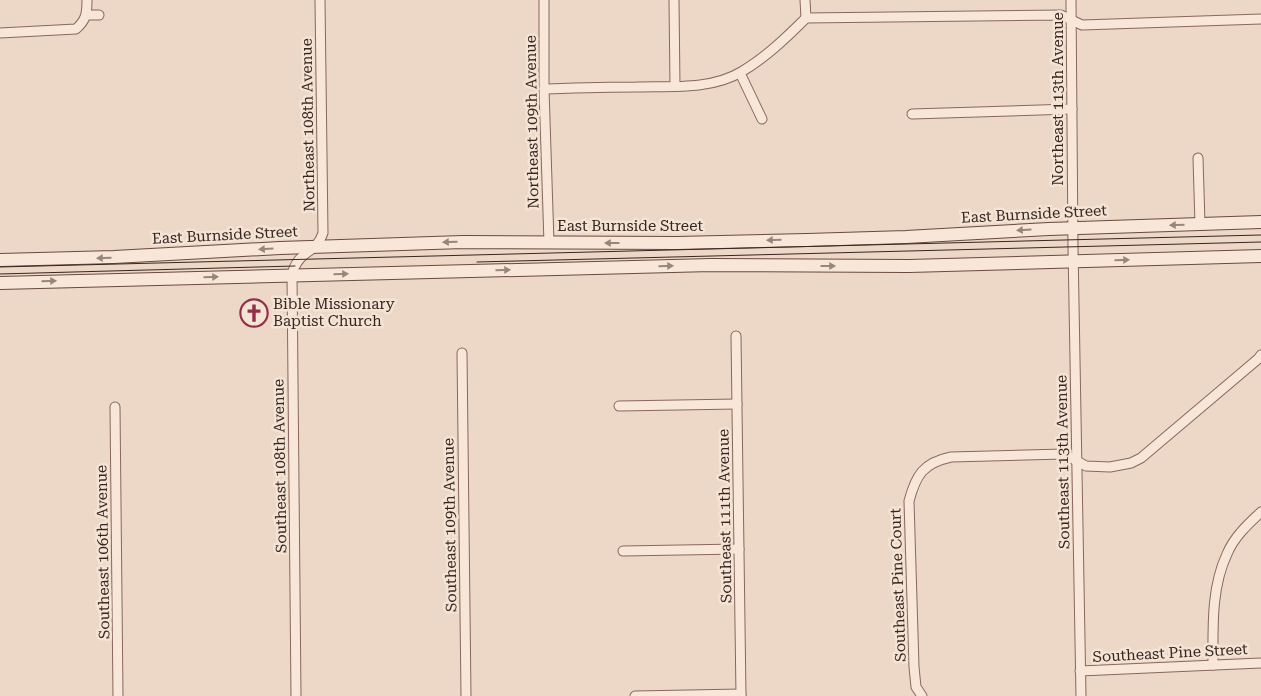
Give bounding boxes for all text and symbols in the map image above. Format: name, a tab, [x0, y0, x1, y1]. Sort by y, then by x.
street label: Northeast 113th Avenue	[1049, 12, 1067, 186]
street label: Northeast 109th Avenue	[521, 35, 543, 209]
street label: Northeast 108th Avenue	[297, 38, 319, 212]
street label: East Burnside Street	[961, 201, 1108, 227]
street label: East Burnside Street	[557, 217, 703, 235]
one-way arrow	[1169, 221, 1185, 229]
street label: East Burnside Street	[152, 222, 299, 248]
one-way arrow	[1016, 227, 1032, 235]
one-way arrow	[766, 236, 782, 244]
one-way arrow	[441, 239, 457, 247]
one-way arrow	[604, 239, 620, 247]
one-way arrow	[258, 245, 274, 253]
one-way arrow	[96, 254, 112, 262]
one-way arrow	[1114, 255, 1130, 263]
one-way arrow	[658, 262, 674, 270]
one-way arrow	[820, 262, 836, 270]
one-way arrow	[495, 266, 511, 274]
one-way arrow	[333, 270, 349, 278]
one-way arrow	[203, 273, 219, 281]
one-way arrow	[41, 277, 57, 285]
place label: Bible Missionary Baptist Church	[273, 295, 395, 330]
church icon: Bible Missionary Baptist Church	[239, 298, 269, 328]
street label: Southeast 113th Avenue	[1052, 375, 1074, 549]
street label: Southeast 108th Avenue	[269, 379, 291, 553]
street label: Southeast 111th Avenue	[714, 429, 736, 603]
street label: Southeast 109th Avenue	[439, 438, 461, 612]
street label: Southeast 106th Avenue	[92, 465, 114, 639]
street label: Southeast Pine Court	[886, 507, 910, 662]
street label: Southeast Pine Street	[1092, 640, 1248, 666]

